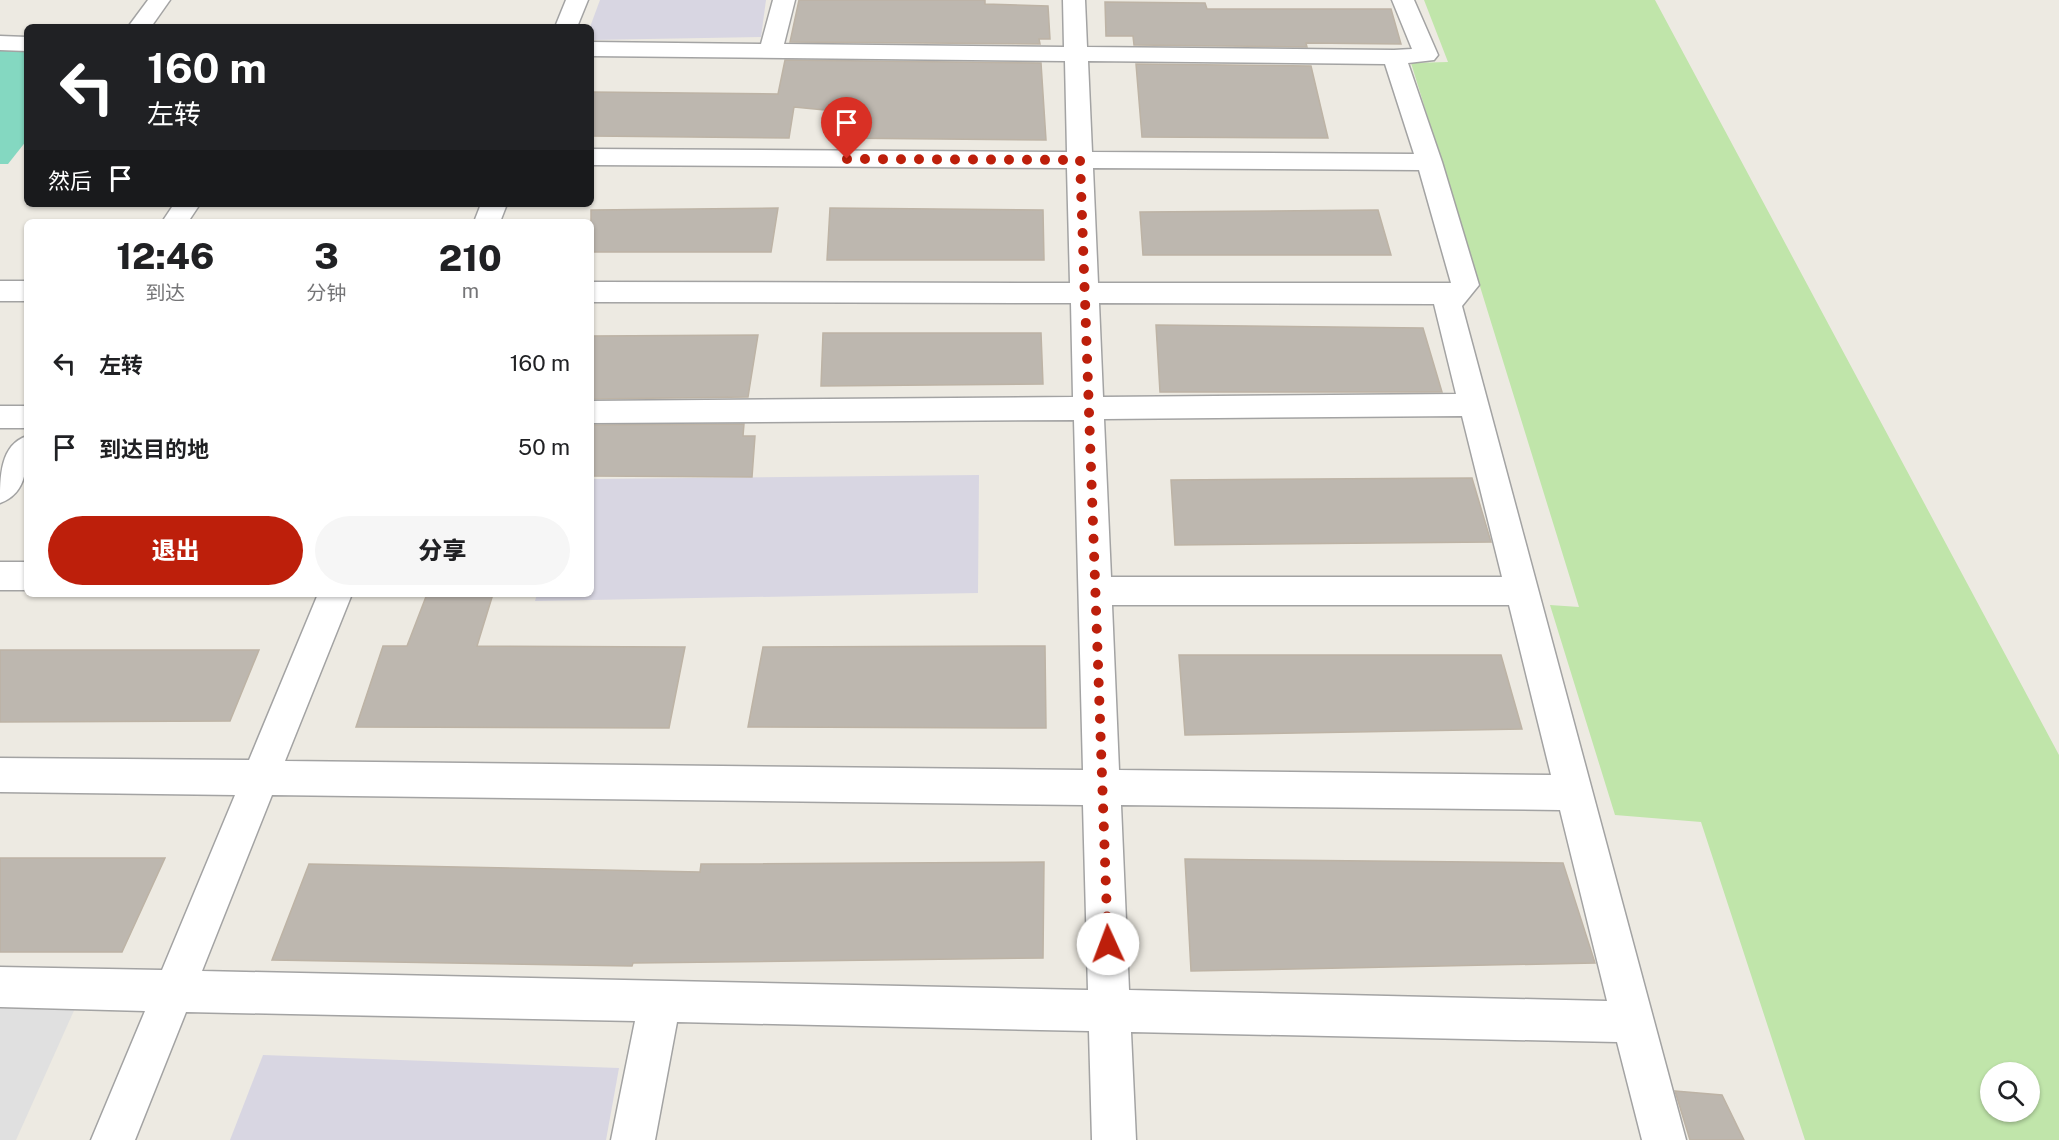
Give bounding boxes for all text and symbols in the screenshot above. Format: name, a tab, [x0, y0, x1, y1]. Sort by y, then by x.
text: 160 m	[147, 43, 267, 92]
icon: left	[48, 48, 126, 126]
pin	[821, 97, 872, 159]
text: 左转	[147, 98, 201, 130]
icon: arrive	[830, 106, 863, 139]
icon: arrive	[104, 162, 137, 195]
text: 然后	[48, 168, 92, 194]
text: 12:46	[116, 235, 214, 277]
text: 3	[314, 235, 339, 277]
text: 210	[439, 237, 502, 279]
text: m	[462, 279, 479, 303]
text: 到达	[145, 281, 185, 305]
text: 分钟	[307, 281, 347, 305]
icon: left	[48, 347, 81, 380]
text: 160 m	[510, 350, 570, 376]
text: 左转	[99, 352, 143, 378]
icon: arrive	[48, 431, 81, 464]
text: 50 m	[518, 434, 570, 460]
text: 到达目的地	[99, 436, 209, 462]
button: 退出	[48, 516, 303, 585]
button: 分享	[315, 516, 570, 585]
position arrow	[1076, 912, 1140, 976]
map controls	[1980, 1062, 2040, 1122]
button: search	[1980, 1062, 2040, 1122]

